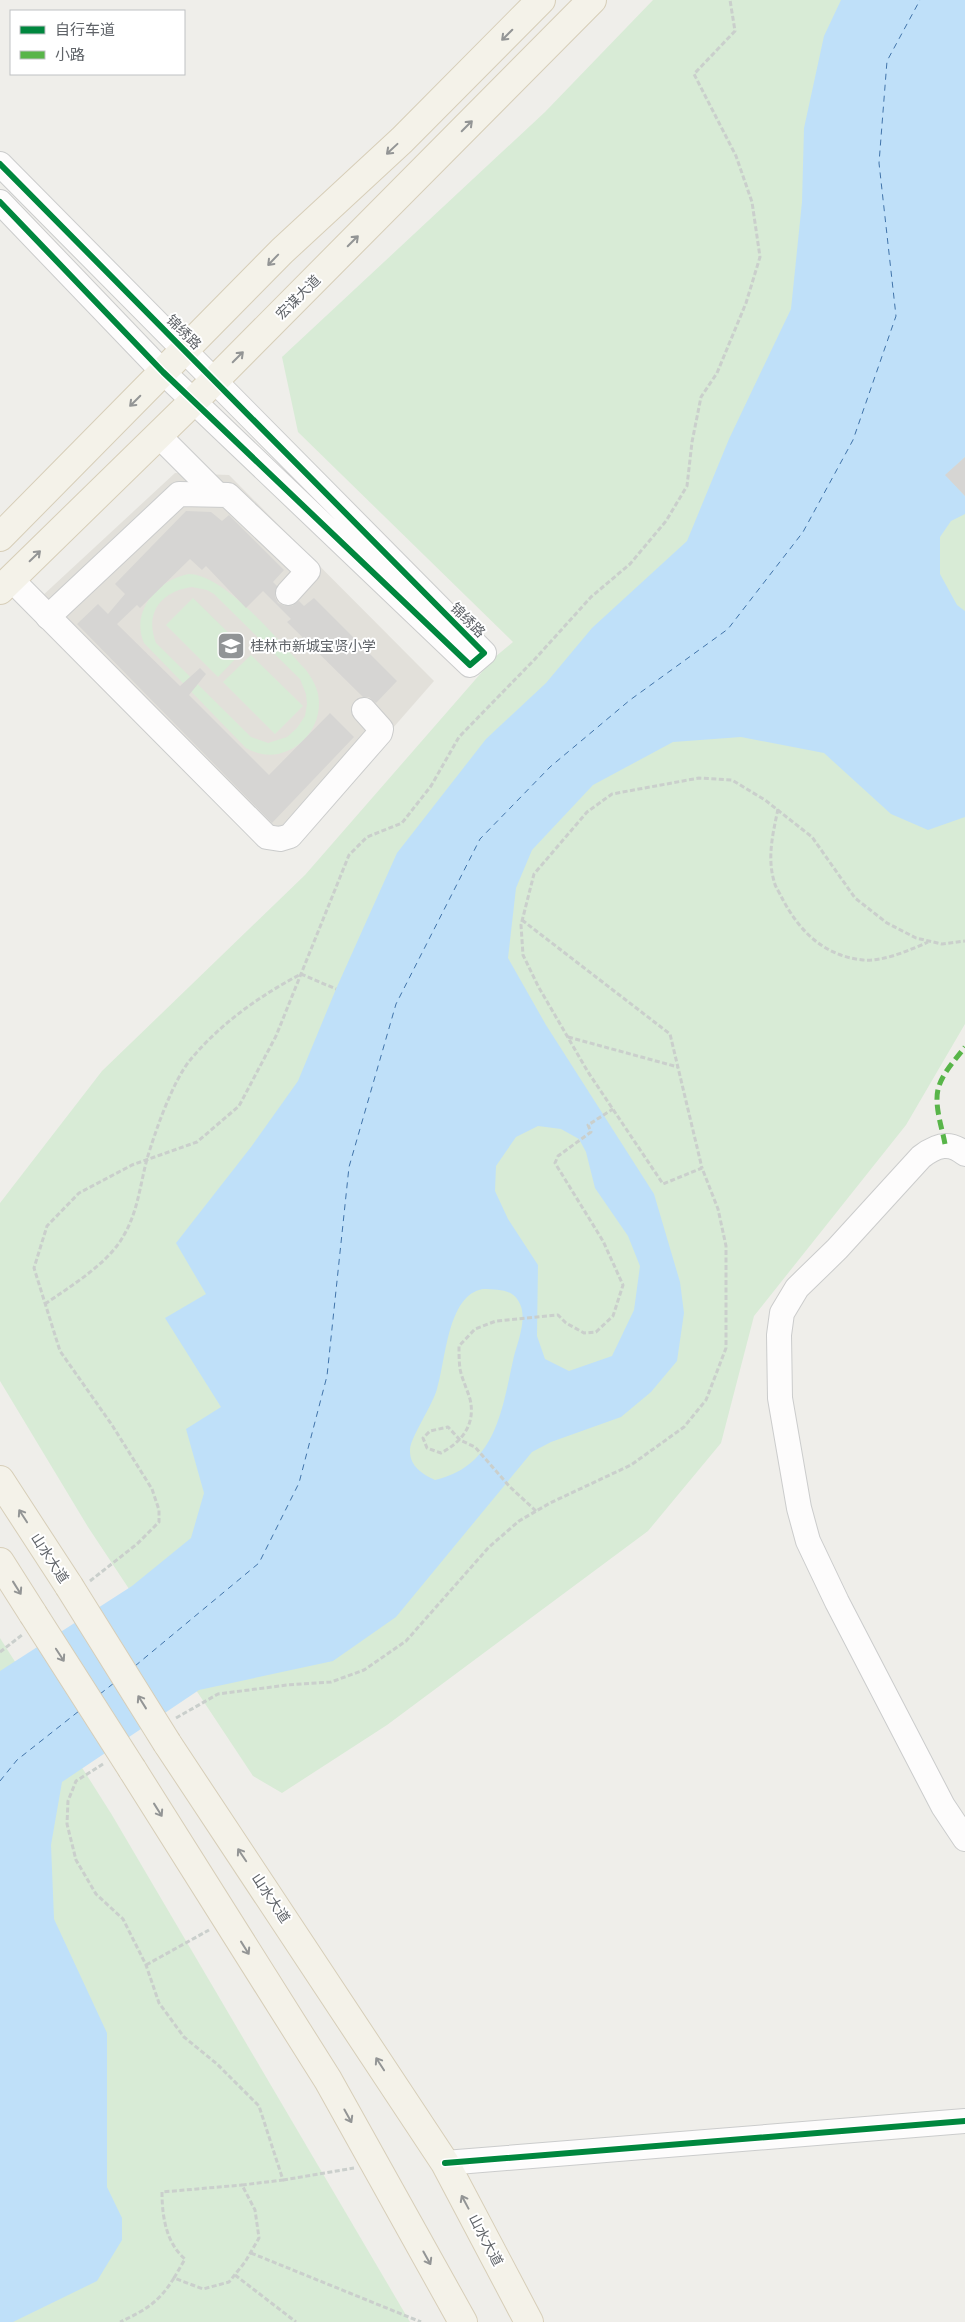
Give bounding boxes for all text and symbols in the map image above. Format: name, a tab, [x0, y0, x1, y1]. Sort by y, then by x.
legend	[10, 10, 185, 75]
text: 自行车道	[55, 18, 115, 41]
one-way arrow	[501, 28, 513, 41]
text: 小路	[55, 43, 85, 66]
one-way arrow	[461, 120, 473, 132]
one-way arrow	[385, 143, 398, 155]
one-way arrow	[347, 235, 359, 247]
one-way arrow	[267, 254, 279, 266]
street label: 宏谋大道	[270, 269, 325, 324]
street label: 锦绣路	[162, 309, 207, 354]
one-way arrow	[232, 350, 244, 363]
one-way arrow	[128, 395, 141, 407]
one-way arrow	[29, 550, 41, 562]
street label: 锦绣路	[446, 597, 491, 642]
school or university icon: 桂林市新城宝贤小学	[216, 631, 246, 661]
place label: 桂林市新城宝贤小学	[250, 635, 376, 656]
one-way arrow	[18, 1509, 29, 1523]
street label: 山水大道	[26, 1529, 74, 1587]
one-way arrow	[11, 1581, 22, 1595]
one-way arrow	[55, 1648, 65, 1662]
one-way arrow	[136, 1695, 146, 1709]
one-way arrow	[153, 1803, 163, 1817]
one-way arrow	[237, 1848, 247, 1862]
street label: 山水大道	[247, 1869, 296, 1927]
one-way arrow	[239, 1941, 250, 1955]
one-way arrow	[374, 2057, 385, 2071]
one-way arrow	[343, 2109, 353, 2124]
one-way arrow	[460, 2195, 469, 2210]
street label: 山水大道	[464, 2210, 509, 2269]
one-way arrow	[422, 2251, 432, 2266]

